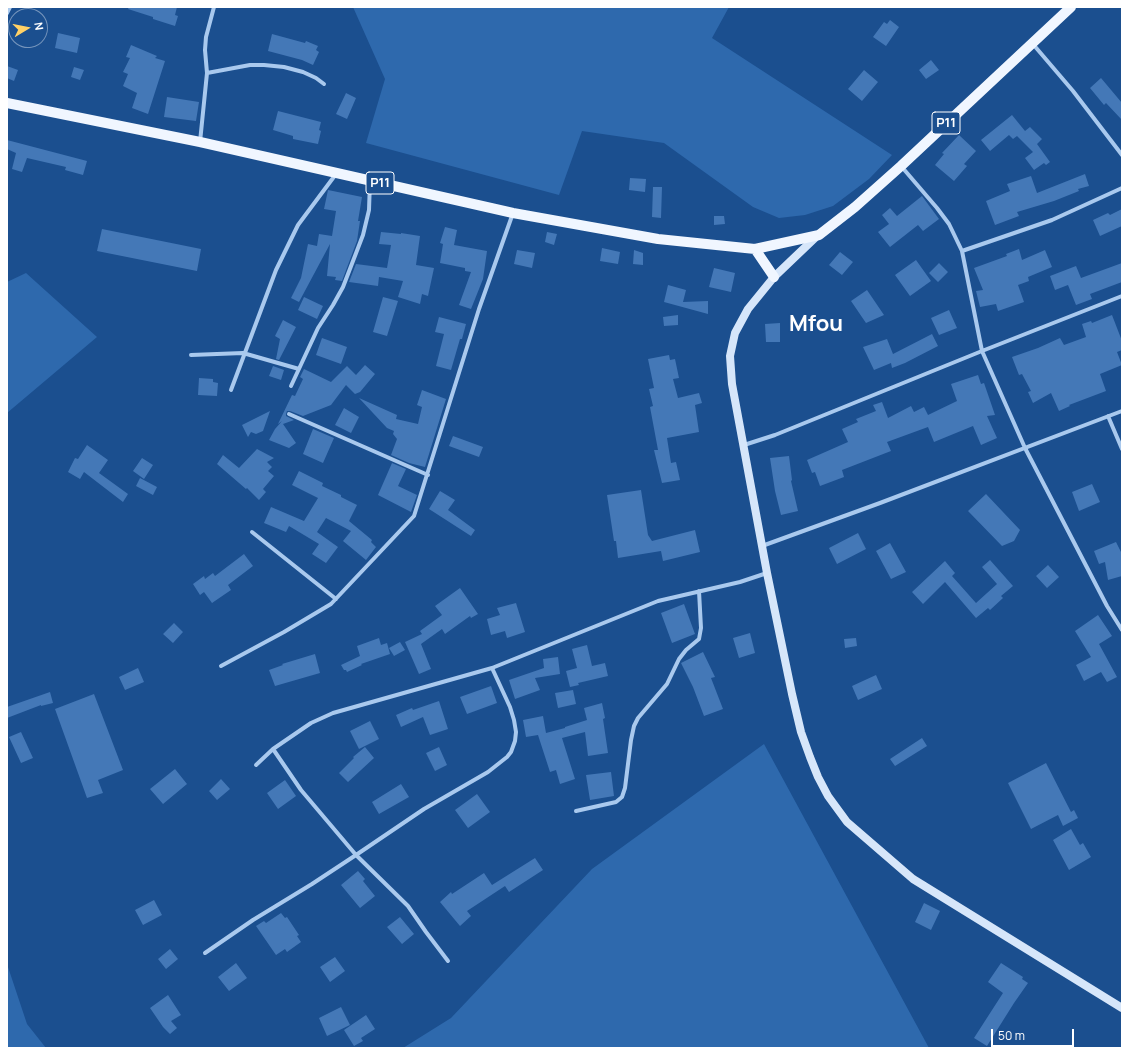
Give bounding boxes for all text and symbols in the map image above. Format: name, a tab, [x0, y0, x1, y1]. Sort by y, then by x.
north arrow	[8, 8, 48, 48]
text: N	[31, 21, 47, 31]
road number: P11	[932, 112, 960, 134]
road number: P11	[366, 172, 394, 194]
district label: Mfou	[789, 312, 843, 338]
scale bar	[993, 1021, 1076, 1047]
text: 50 m	[998, 1027, 1025, 1044]

